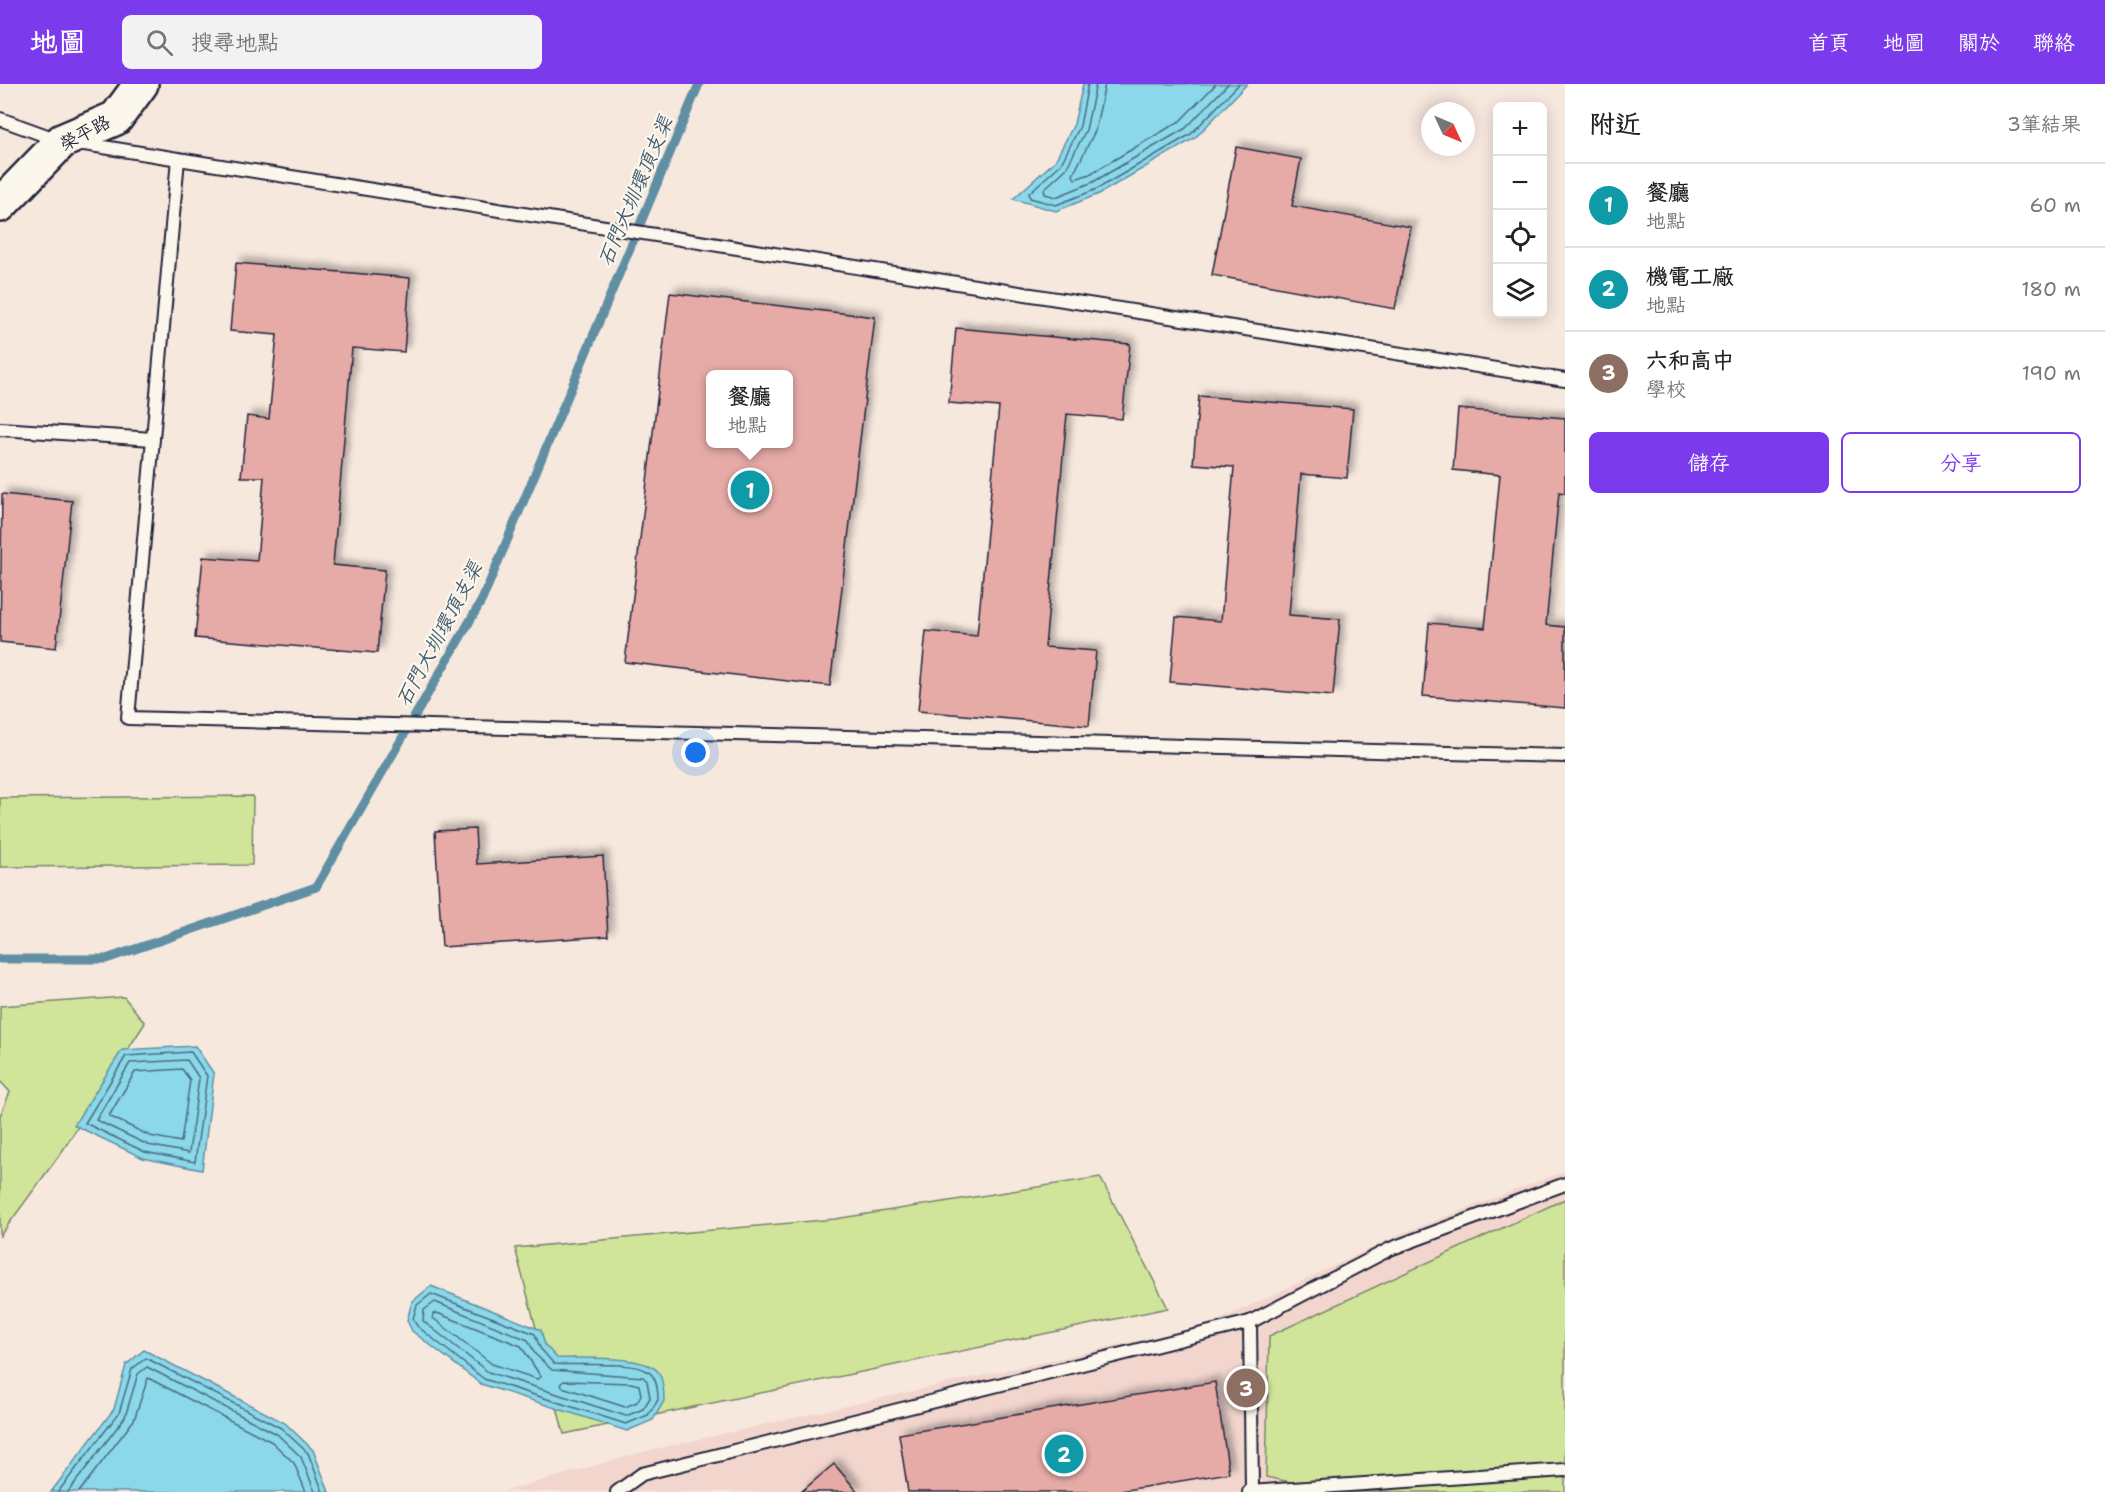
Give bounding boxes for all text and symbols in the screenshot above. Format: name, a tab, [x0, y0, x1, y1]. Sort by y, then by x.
search box	[122, 15, 542, 69]
text: 地圖	[30, 23, 86, 61]
icon: search	[143, 26, 176, 59]
text: 搜尋地點	[191, 28, 279, 57]
text: 首頁	[1808, 29, 1850, 57]
text: 地圖	[1883, 29, 1925, 57]
text: 關於	[1958, 29, 2000, 57]
text: 聯絡	[2033, 29, 2075, 57]
north arrow	[1421, 102, 1475, 156]
map controls	[1493, 102, 1547, 318]
button: +	[1493, 102, 1547, 156]
text: 附近	[1589, 106, 1641, 141]
street label: 榮平路	[56, 110, 114, 156]
water label: 石門大圳環頂支渠	[592, 110, 679, 270]
text: 3筆結果	[2007, 111, 2081, 137]
button: −	[1493, 156, 1547, 210]
text: 餐廳	[1646, 178, 1690, 207]
text: 1	[1604, 192, 1613, 218]
text: 60 m	[2029, 192, 2081, 218]
text: 地點	[1646, 208, 1686, 234]
button: locate	[1493, 210, 1547, 264]
text: 機電工廠	[1646, 262, 1734, 291]
button: layers	[1493, 264, 1547, 318]
text: 2	[1602, 276, 1616, 302]
text: 180 m	[2021, 276, 2081, 302]
text: 地點	[1646, 292, 1686, 318]
text: 六和高中	[1646, 346, 1734, 375]
text: 3	[1602, 360, 1616, 386]
text: 190 m	[2022, 360, 2081, 386]
popup	[706, 370, 793, 448]
text: 學校	[1646, 376, 1686, 402]
text: 餐廳	[727, 382, 772, 411]
text: 地點	[727, 412, 767, 438]
button: 儲存	[1589, 432, 1829, 493]
button: 分享	[1841, 432, 2081, 493]
pin: 1	[730, 468, 770, 512]
water label: 石門大圳環頂支渠	[390, 555, 489, 711]
your location	[681, 738, 710, 767]
pin: 3	[1226, 1366, 1266, 1410]
pin: 2	[1044, 1432, 1084, 1476]

